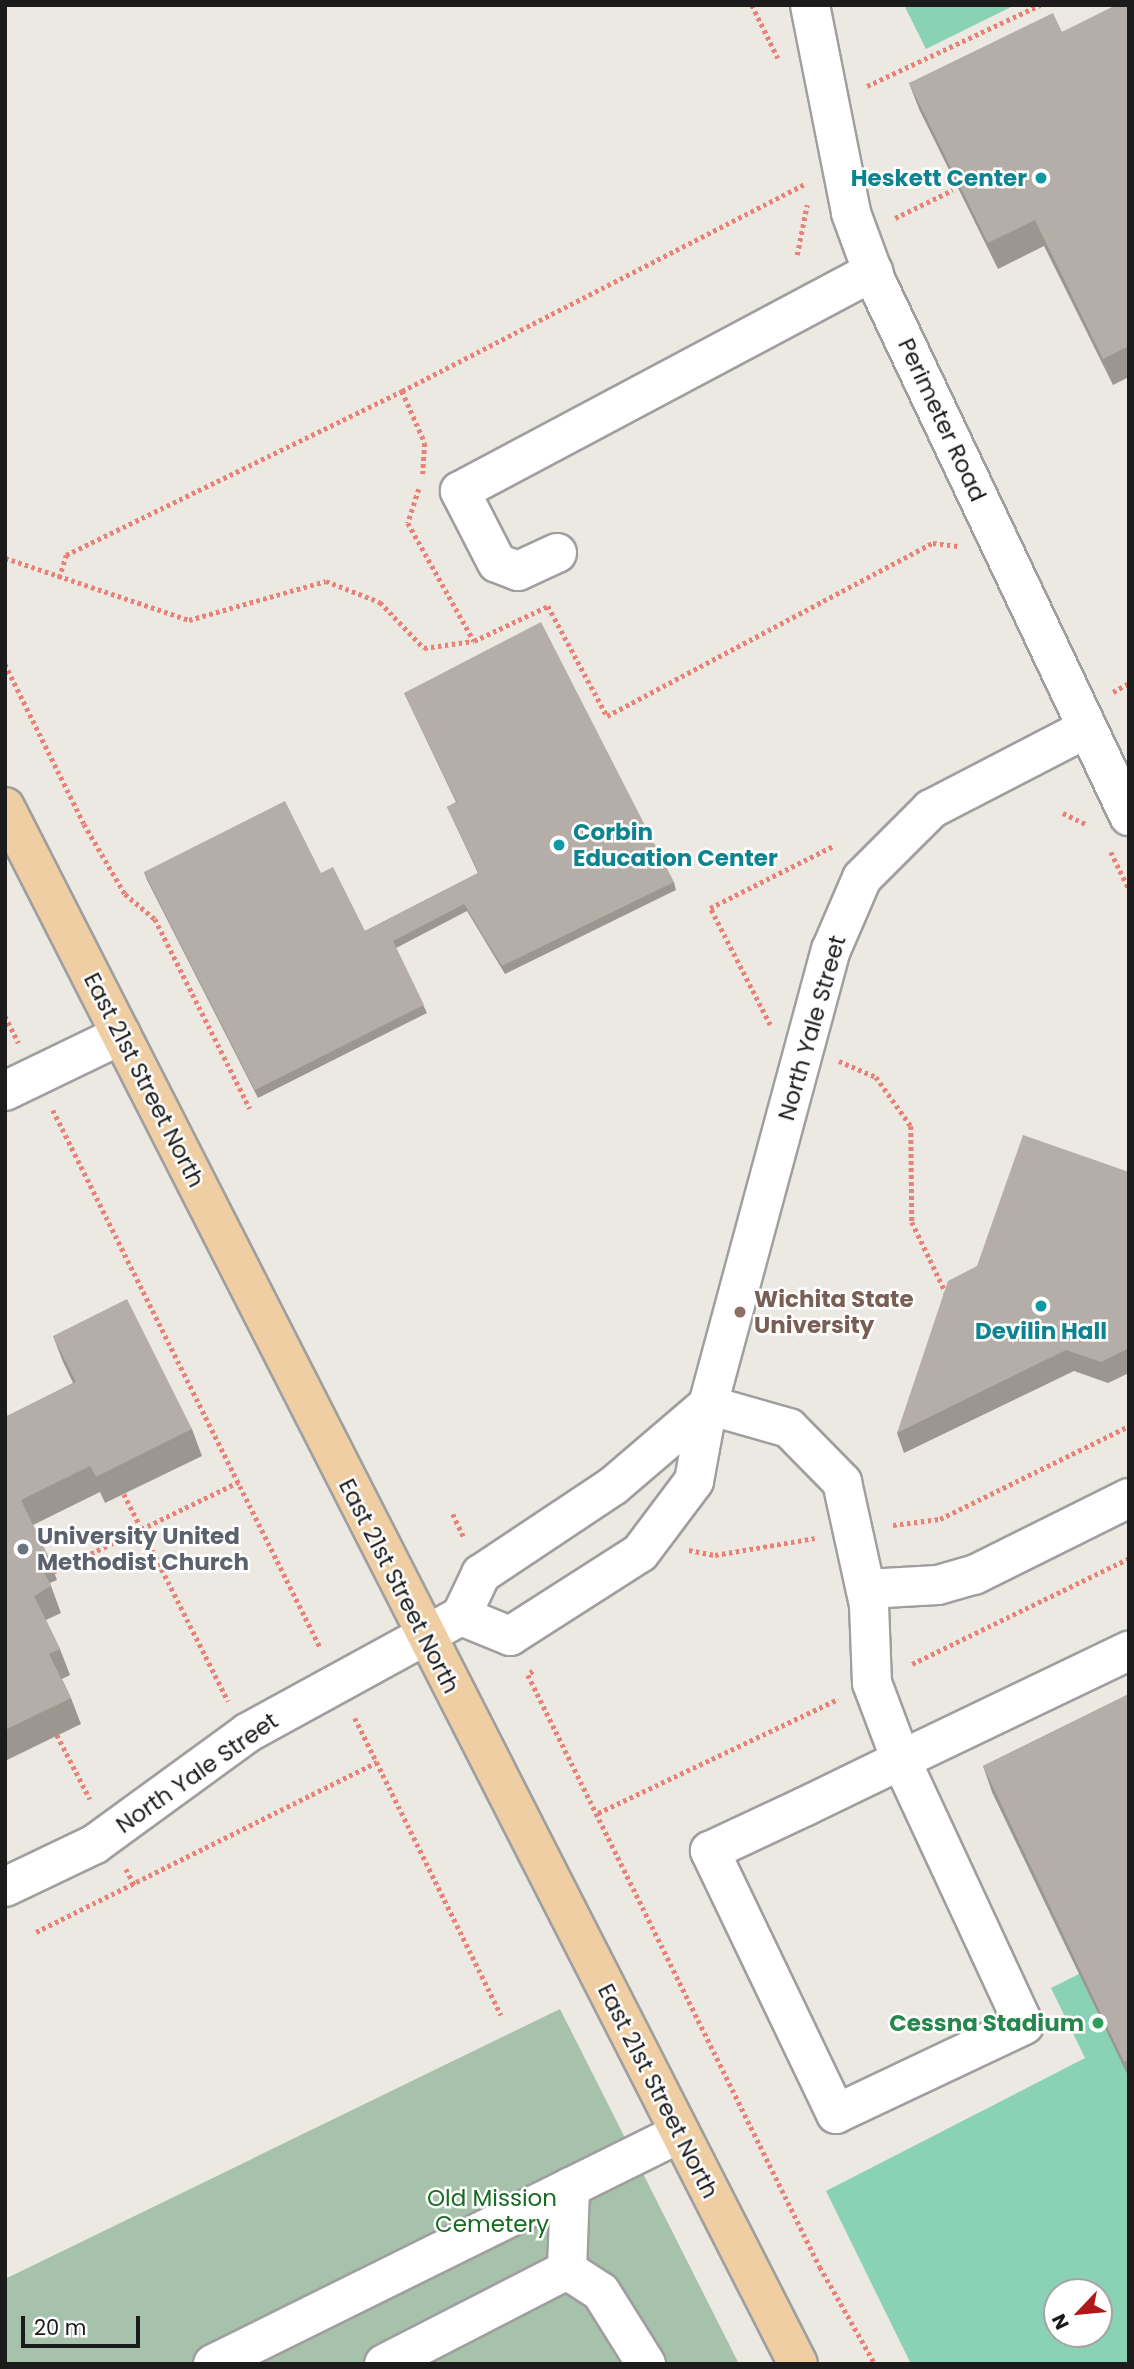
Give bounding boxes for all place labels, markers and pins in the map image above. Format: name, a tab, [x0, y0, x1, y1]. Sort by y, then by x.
place label: Heskett Center	[851, 164, 1027, 192]
marker: Heskett Center	[1033, 170, 1049, 186]
place label: Corbin Education Center	[573, 818, 778, 872]
marker: Corbin Education Center	[551, 837, 567, 853]
place label: Wichita State University	[754, 1285, 914, 1339]
marker: Devilin Hall	[1033, 1298, 1049, 1314]
marker: Wichita State University	[732, 1304, 748, 1320]
place label: Devilin Hall	[975, 1317, 1107, 1345]
place label: University United Methodist Church	[37, 1522, 249, 1576]
marker: University United Methodist Church	[15, 1541, 31, 1557]
place label: Cessna Stadium	[889, 2009, 1084, 2037]
marker: Cessna Stadium	[1090, 2015, 1106, 2031]

